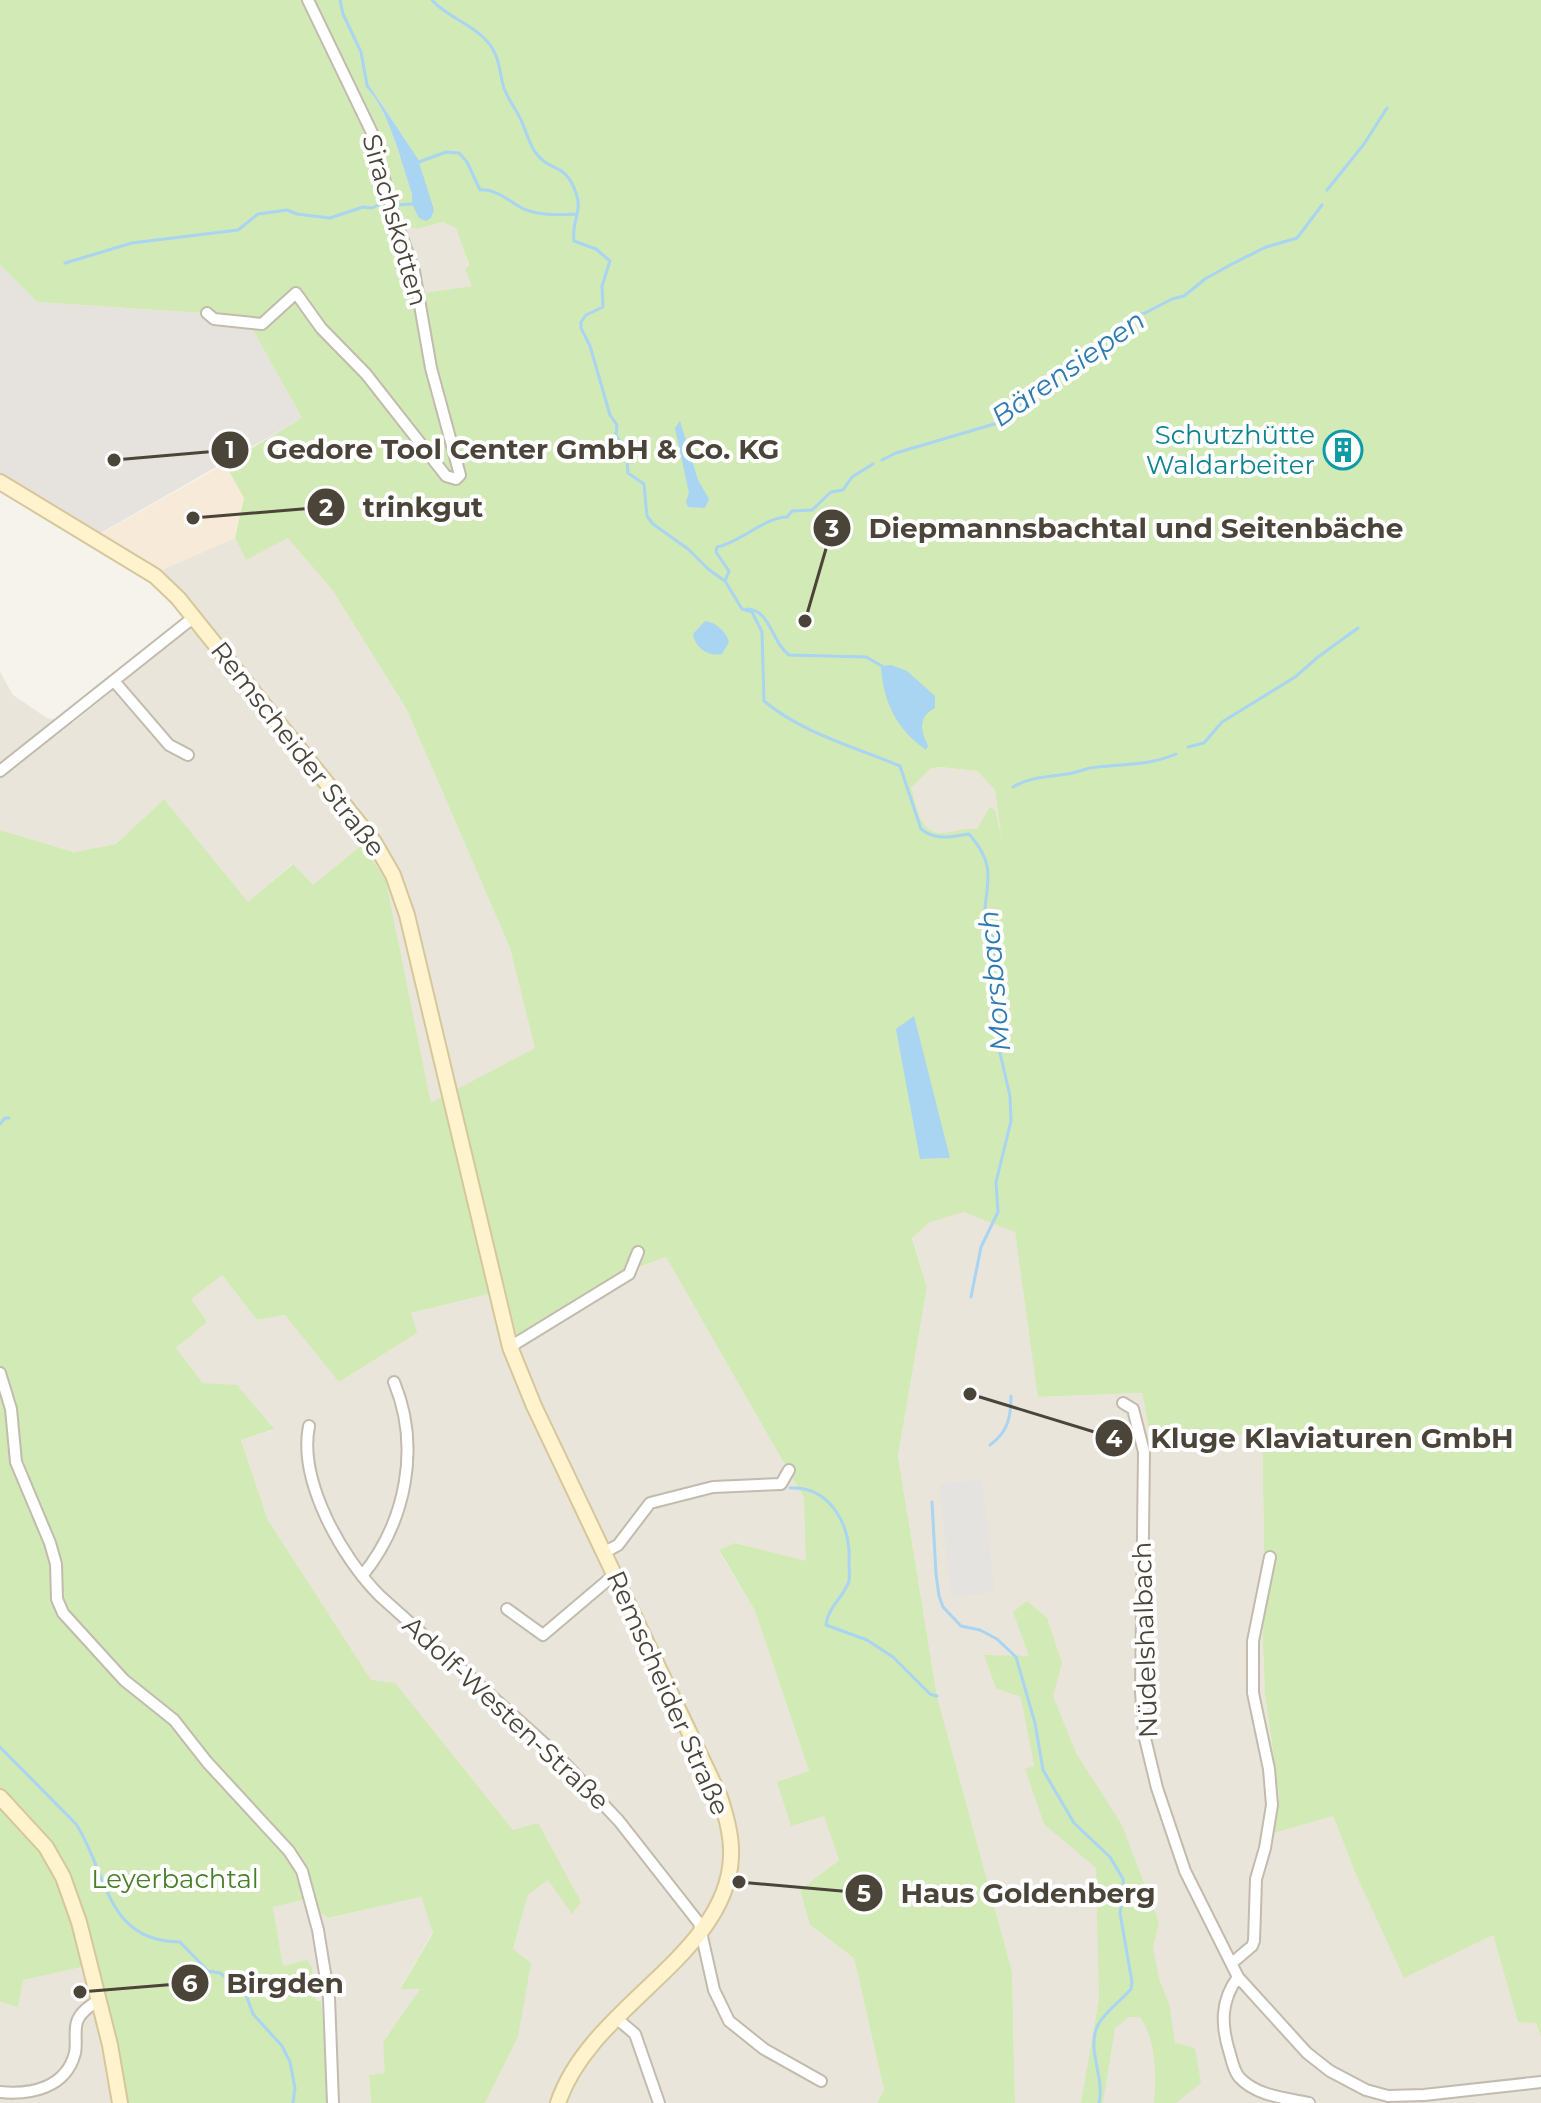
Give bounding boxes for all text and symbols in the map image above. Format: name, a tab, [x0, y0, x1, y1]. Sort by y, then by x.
street label: Sirachskotten	[355, 130, 435, 310]
water label: Bärensiepen	[985, 303, 1151, 433]
place label: Schutzhütte Waldarbeiter	[1146, 419, 1315, 481]
callout: Gedore Tool Center GmbH & Co. KG	[210, 424, 795, 476]
building icon: Schutzhütte Waldarbeiter	[1322, 429, 1364, 471]
text: Gedore Tool Center GmbH & Co. KG	[267, 432, 779, 466]
text: 1	[225, 435, 235, 464]
callout: trinkgut	[306, 481, 499, 533]
text: trinkgut	[363, 490, 483, 524]
text: 2	[319, 493, 333, 522]
callout: Diepmannsbachtal und Seitenbäche	[812, 502, 1419, 554]
text: Diepmannsbachtal und Seitenbäche	[868, 511, 1404, 545]
text: 3	[824, 514, 839, 543]
street label: Remscheider Straße	[204, 635, 392, 863]
water label: Morsbach	[971, 909, 1017, 1053]
callout: Kluge Klaviaturen GmbH	[1094, 1412, 1530, 1464]
text: Kluge Klaviaturen GmbH	[1150, 1421, 1514, 1455]
text: 4	[1106, 1424, 1123, 1453]
street label: Nüdelshalbach	[1126, 1541, 1164, 1739]
street label: Remscheider Straße	[600, 1566, 736, 1820]
street label: Adolf-Westen-Straße	[396, 1609, 616, 1817]
park label: Leyerbachtal	[91, 1863, 259, 1895]
callout: Haus Goldenberg	[844, 1867, 1171, 1919]
text: Haus Goldenberg	[900, 1876, 1156, 1910]
text: 5	[857, 1879, 871, 1908]
callout: Birgden	[170, 1957, 360, 2009]
text: Birgden	[226, 1966, 344, 2000]
text: 6	[182, 1969, 198, 1998]

